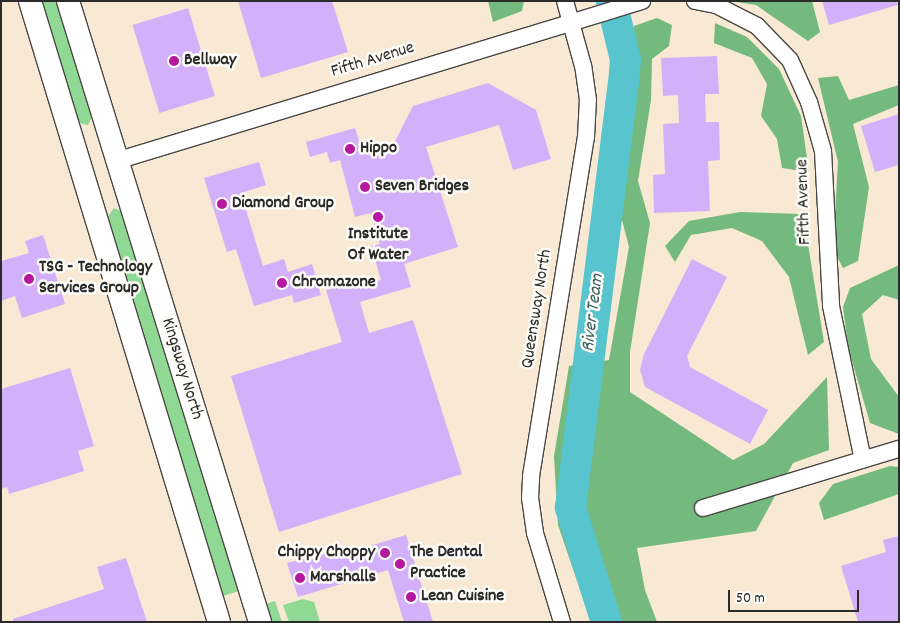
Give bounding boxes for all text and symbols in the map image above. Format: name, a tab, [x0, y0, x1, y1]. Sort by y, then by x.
street label: Fifth Avenue	[329, 38, 417, 84]
place label: Bellway	[184, 50, 236, 72]
marker: Bellway	[168, 55, 180, 67]
place label: Hippo	[360, 138, 397, 160]
marker: Hippo	[344, 143, 356, 155]
street label: Fifth Avenue	[793, 159, 817, 245]
place label: Seven Bridges	[375, 176, 469, 198]
marker: Seven Bridges	[359, 181, 371, 193]
place label: Diamond Group	[232, 193, 334, 215]
marker: Diamond Group	[216, 198, 228, 210]
marker: Institute Of Water	[372, 211, 384, 223]
place label: Institute Of Water	[348, 225, 408, 268]
street label: Queensway North	[518, 248, 558, 370]
place label: TSG - Technology Services Group	[39, 258, 152, 300]
place label: Chromazone	[292, 272, 376, 294]
marker: TSG - Technology Services Group	[23, 273, 35, 285]
water label: River Team	[578, 273, 610, 353]
marker: Chromazone	[276, 277, 288, 289]
street label: Kingsway North	[155, 315, 207, 423]
place label: Chippy Choppy	[278, 542, 375, 564]
place label: The Dental Practice	[410, 543, 482, 586]
marker: Chippy Choppy	[379, 547, 391, 559]
marker: The Dental Practice	[394, 558, 406, 570]
place label: Marshalls	[310, 567, 376, 589]
marker: Marshalls	[294, 572, 306, 584]
scale bar	[730, 580, 861, 612]
place label: Lean Cuisine	[421, 586, 504, 608]
text: 50 m	[736, 588, 765, 610]
marker: Lean Cuisine	[405, 591, 417, 603]

